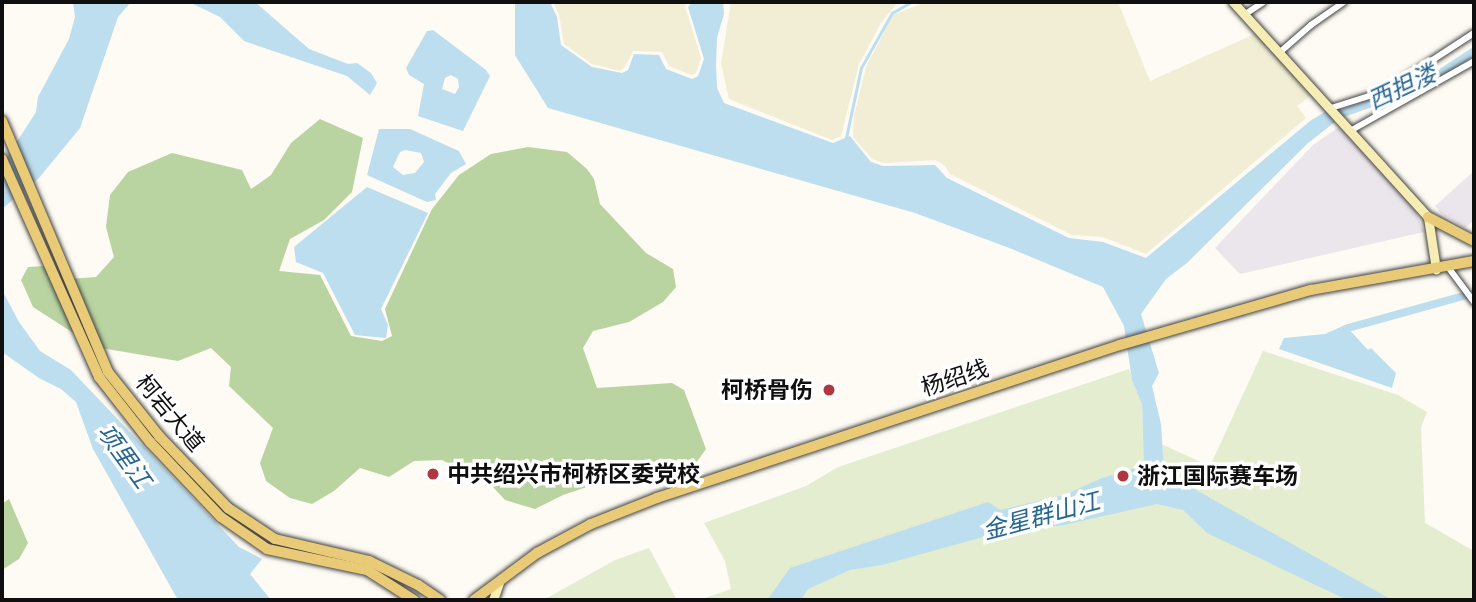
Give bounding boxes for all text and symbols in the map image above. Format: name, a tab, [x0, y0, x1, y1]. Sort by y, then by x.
water label: 西担溇	[1363, 59, 1441, 115]
street label: 杨绍线	[918, 354, 992, 402]
street label: 柯岩大道	[130, 369, 210, 457]
place label: 柯桥骨伤	[721, 376, 813, 404]
marker: 柯桥骨伤	[819, 380, 839, 400]
water label: 项里江	[91, 418, 157, 494]
place label: 中共绍兴市柯桥区委党校	[447, 460, 700, 488]
place label: 浙江国际赛车场	[1137, 462, 1298, 490]
marker: 中共绍兴市柯桥区委党校	[425, 466, 441, 482]
marker: 浙江国际赛车场	[1115, 468, 1131, 484]
water label: 金星群山江	[979, 487, 1103, 545]

